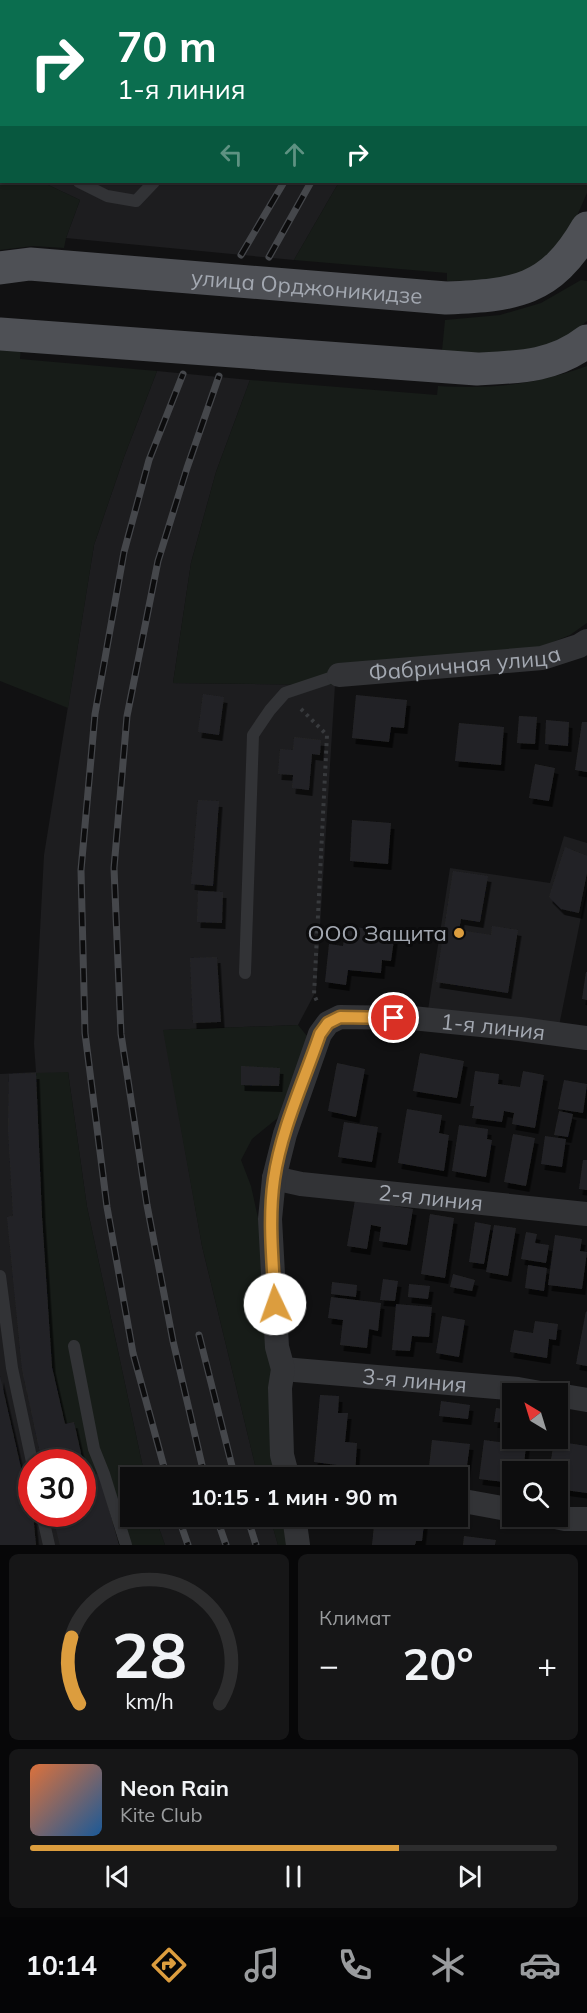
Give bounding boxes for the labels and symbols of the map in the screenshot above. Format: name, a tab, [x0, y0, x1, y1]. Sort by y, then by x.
street label: улица Орджоникидзе	[190, 263, 424, 310]
street label: Фабричная улица	[367, 639, 564, 686]
place label: ООО Защита	[307, 919, 447, 947]
marker: ООО Защита	[452, 926, 466, 940]
pin	[368, 992, 419, 1043]
street label: 1-я линия	[439, 1007, 547, 1046]
street label: 2-я линия	[377, 1178, 484, 1217]
position arrow	[243, 1272, 307, 1336]
street label: 3-я линия	[361, 1362, 468, 1399]
north arrow	[502, 1383, 568, 1449]
speed limit sign: 30	[18, 1449, 96, 1527]

